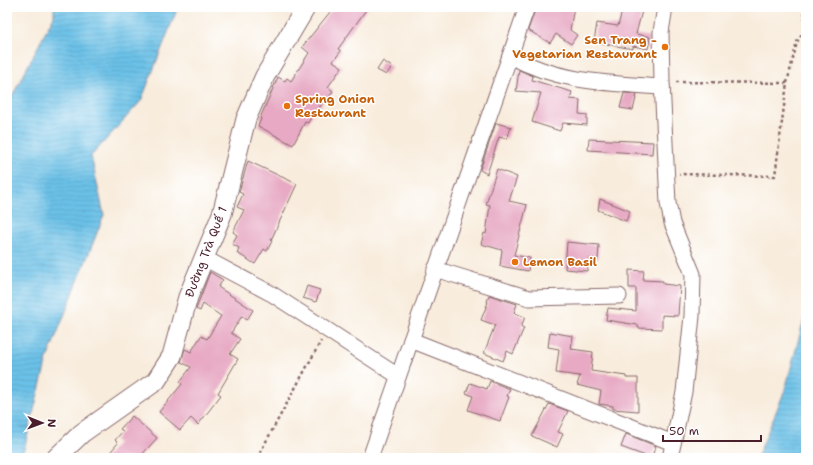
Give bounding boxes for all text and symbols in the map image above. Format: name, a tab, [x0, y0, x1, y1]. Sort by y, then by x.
place label: Sen Trang - Vegetarian Restaurant	[512, 32, 657, 62]
marker: Sen Trang - Vegetarian Restaurant	[660, 42, 670, 52]
place label: Spring Onion Restaurant	[295, 91, 375, 121]
marker: Spring Onion Restaurant	[282, 101, 292, 111]
street label: Đường Trà Quế 1	[181, 204, 231, 300]
place label: Lemon Basil	[523, 254, 597, 270]
marker: Lemon Basil	[510, 257, 520, 267]
north arrow	[22, 403, 62, 443]
scale bar	[663, 417, 761, 443]
text: N	[44, 419, 59, 428]
text: 50 m	[669, 423, 699, 439]

